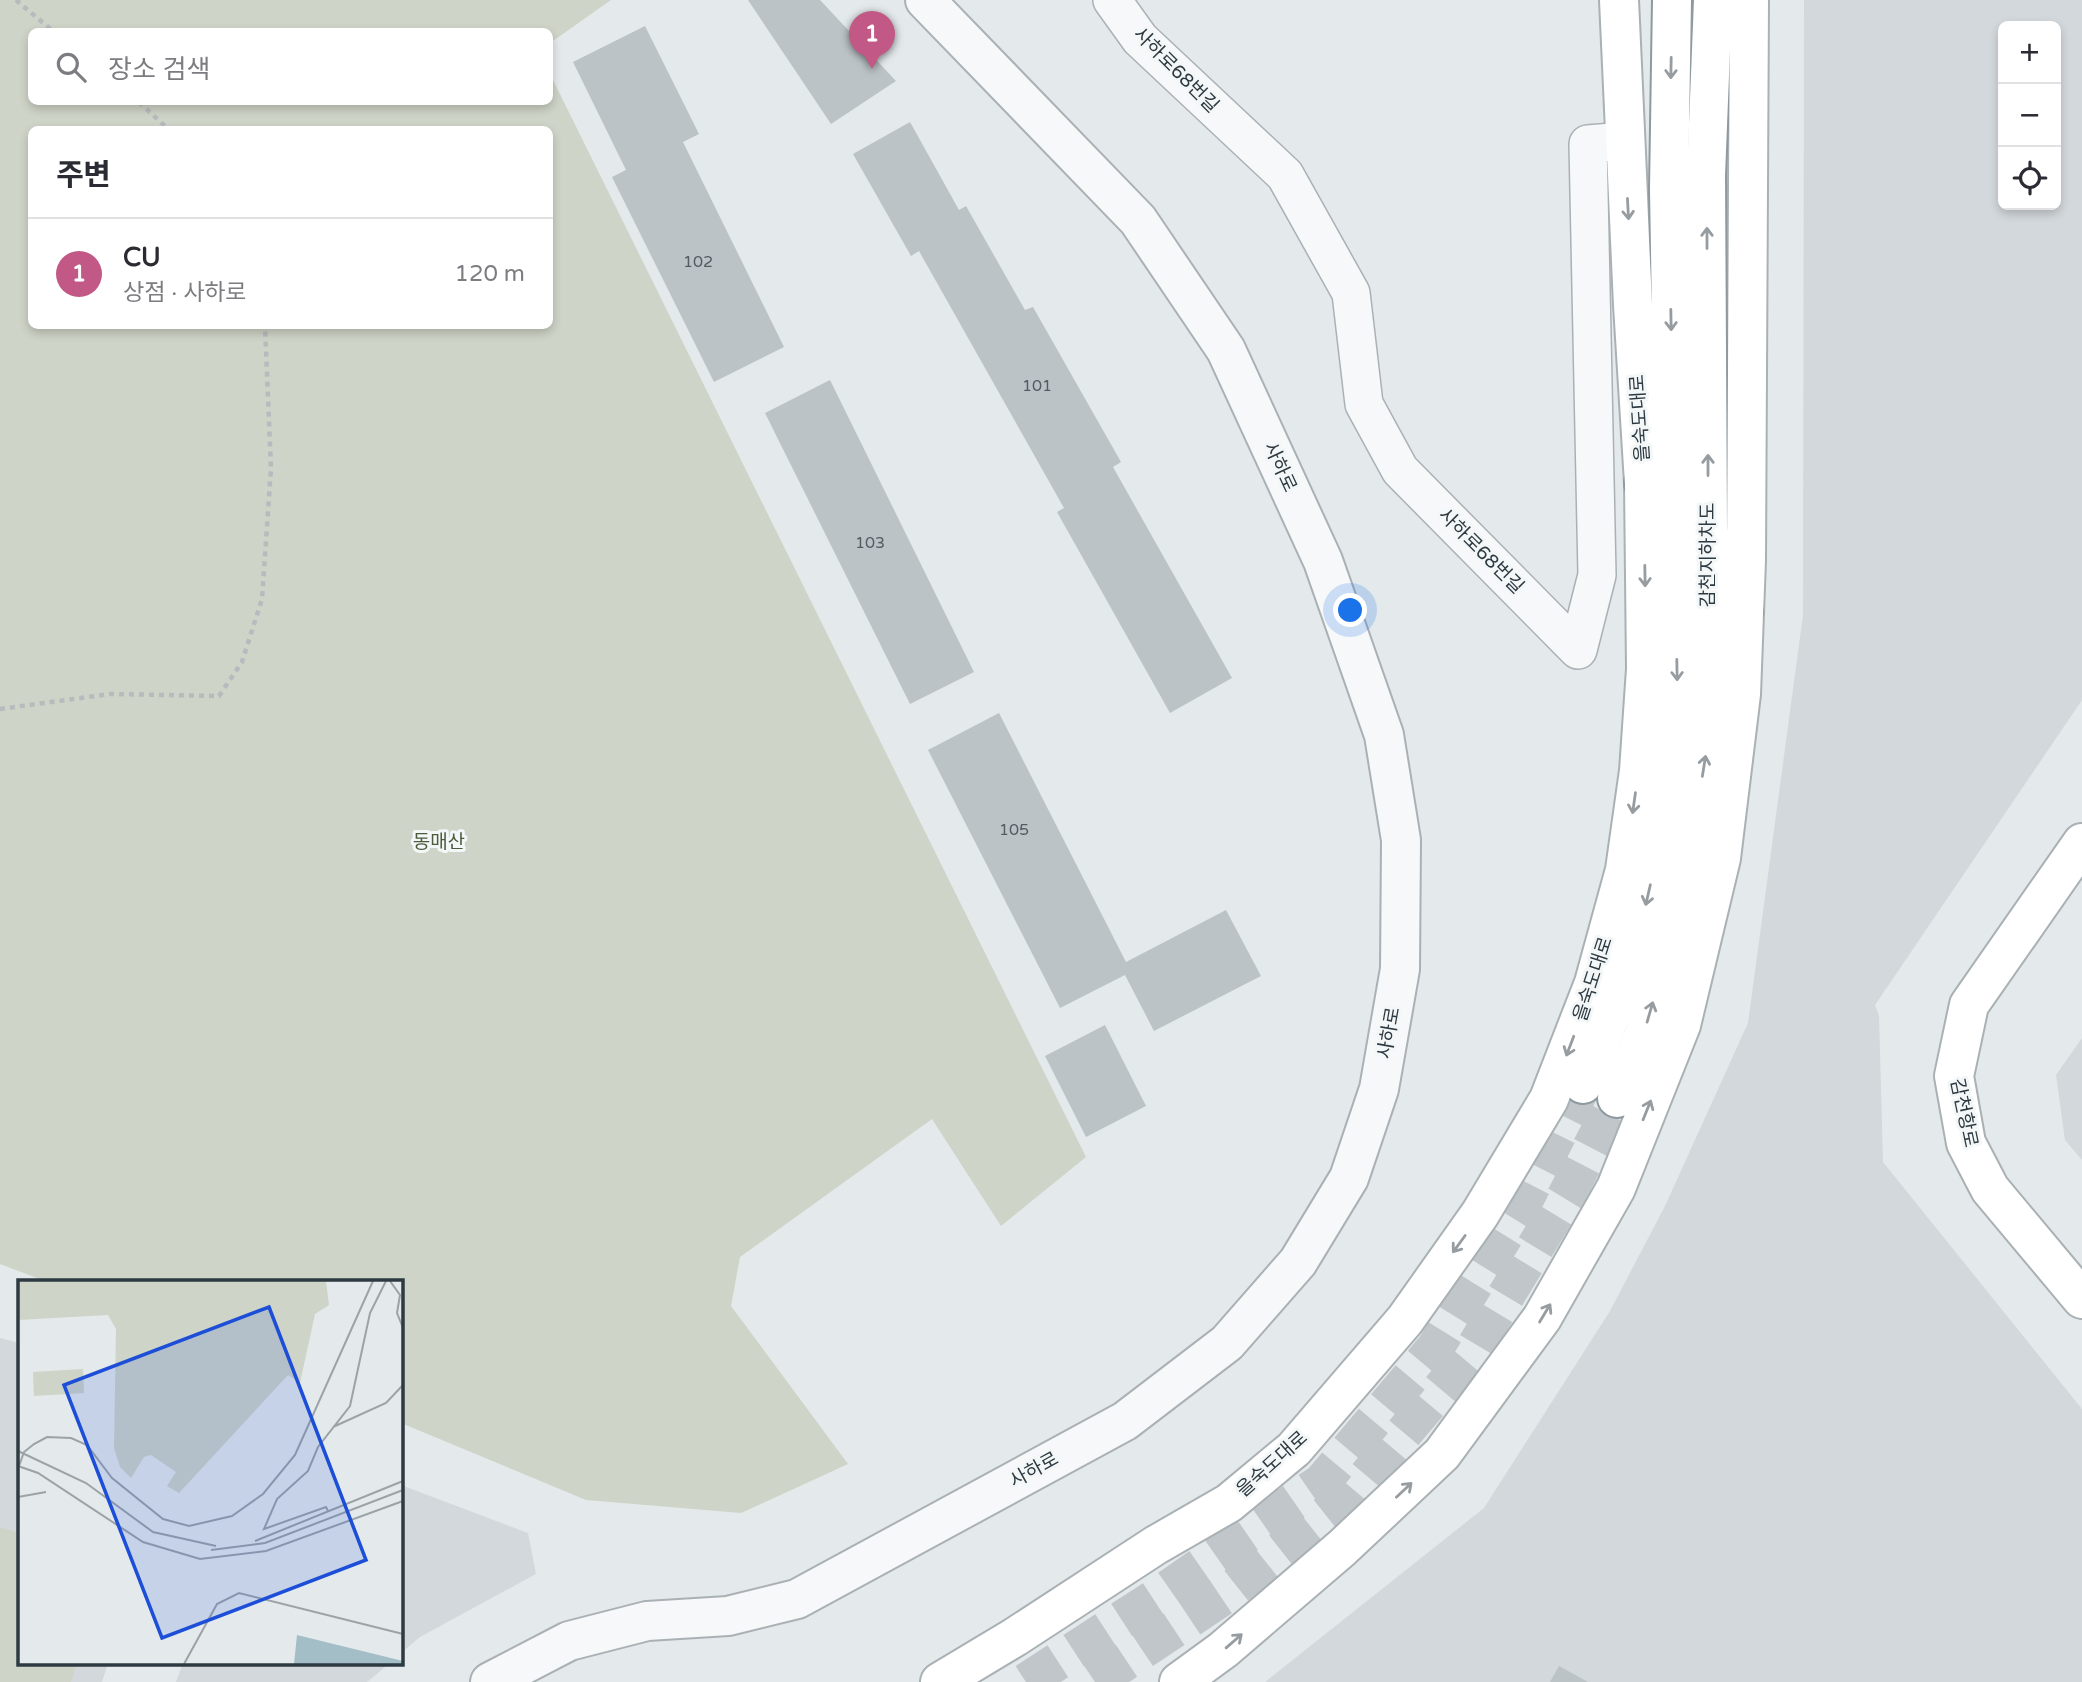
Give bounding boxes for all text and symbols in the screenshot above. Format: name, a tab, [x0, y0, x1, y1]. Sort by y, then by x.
pin: 1	[849, 11, 895, 69]
map controls	[1998, 21, 2061, 210]
button: +	[1998, 21, 2061, 84]
street label: 사하로68번길	[1129, 23, 1223, 117]
search box	[28, 28, 553, 105]
icon: search	[52, 48, 90, 86]
text: 장소 검색	[108, 54, 210, 85]
one-way arrow	[1664, 56, 1678, 79]
button: −	[1998, 84, 2061, 147]
button: locate	[1998, 147, 2061, 210]
text: 주변	[56, 157, 111, 194]
one-way arrow	[1622, 198, 1635, 221]
one-way arrow	[1700, 226, 1714, 249]
text: CU	[123, 242, 161, 273]
house number: 102	[683, 252, 713, 272]
text: 1	[72, 260, 86, 288]
text: 120 m	[455, 260, 525, 288]
text: 상점 · 사하로	[123, 279, 247, 307]
one-way arrow	[1664, 308, 1678, 331]
street label: 을숙도대로	[1626, 374, 1654, 462]
house number: 101	[1022, 376, 1052, 396]
street label: 사하로	[1259, 439, 1301, 495]
one-way arrow	[1701, 454, 1715, 477]
street label: 감천지하차도	[1697, 503, 1719, 607]
street label: 사하로68번길	[1434, 504, 1528, 598]
house number: 103	[855, 533, 885, 553]
one-way arrow	[1638, 564, 1652, 587]
your location	[1333, 593, 1367, 627]
one-way arrow	[1670, 658, 1684, 681]
one-way arrow	[1698, 755, 1711, 778]
one-way arrow	[1627, 791, 1640, 814]
house number: 105	[999, 820, 1029, 840]
park label: 동매산	[413, 831, 465, 853]
one-way arrow	[1640, 884, 1653, 906]
street label: 을숙도대로	[1569, 934, 1617, 1024]
one-way arrow	[1645, 1001, 1658, 1023]
street label: 사하로	[1374, 1005, 1404, 1061]
one-way arrow	[1563, 1035, 1575, 1056]
street label: 감천항로	[1946, 1077, 1982, 1149]
one-way arrow	[1641, 1100, 1654, 1121]
one-way arrow	[1452, 1234, 1466, 1253]
inset map	[18, 1280, 402, 1664]
one-way arrow	[1538, 1303, 1552, 1323]
street label: 을숙도대로	[1232, 1427, 1312, 1501]
street label: 사하로	[1006, 1448, 1062, 1492]
one-way arrow	[1395, 1482, 1412, 1499]
one-way arrow	[1224, 1633, 1242, 1649]

